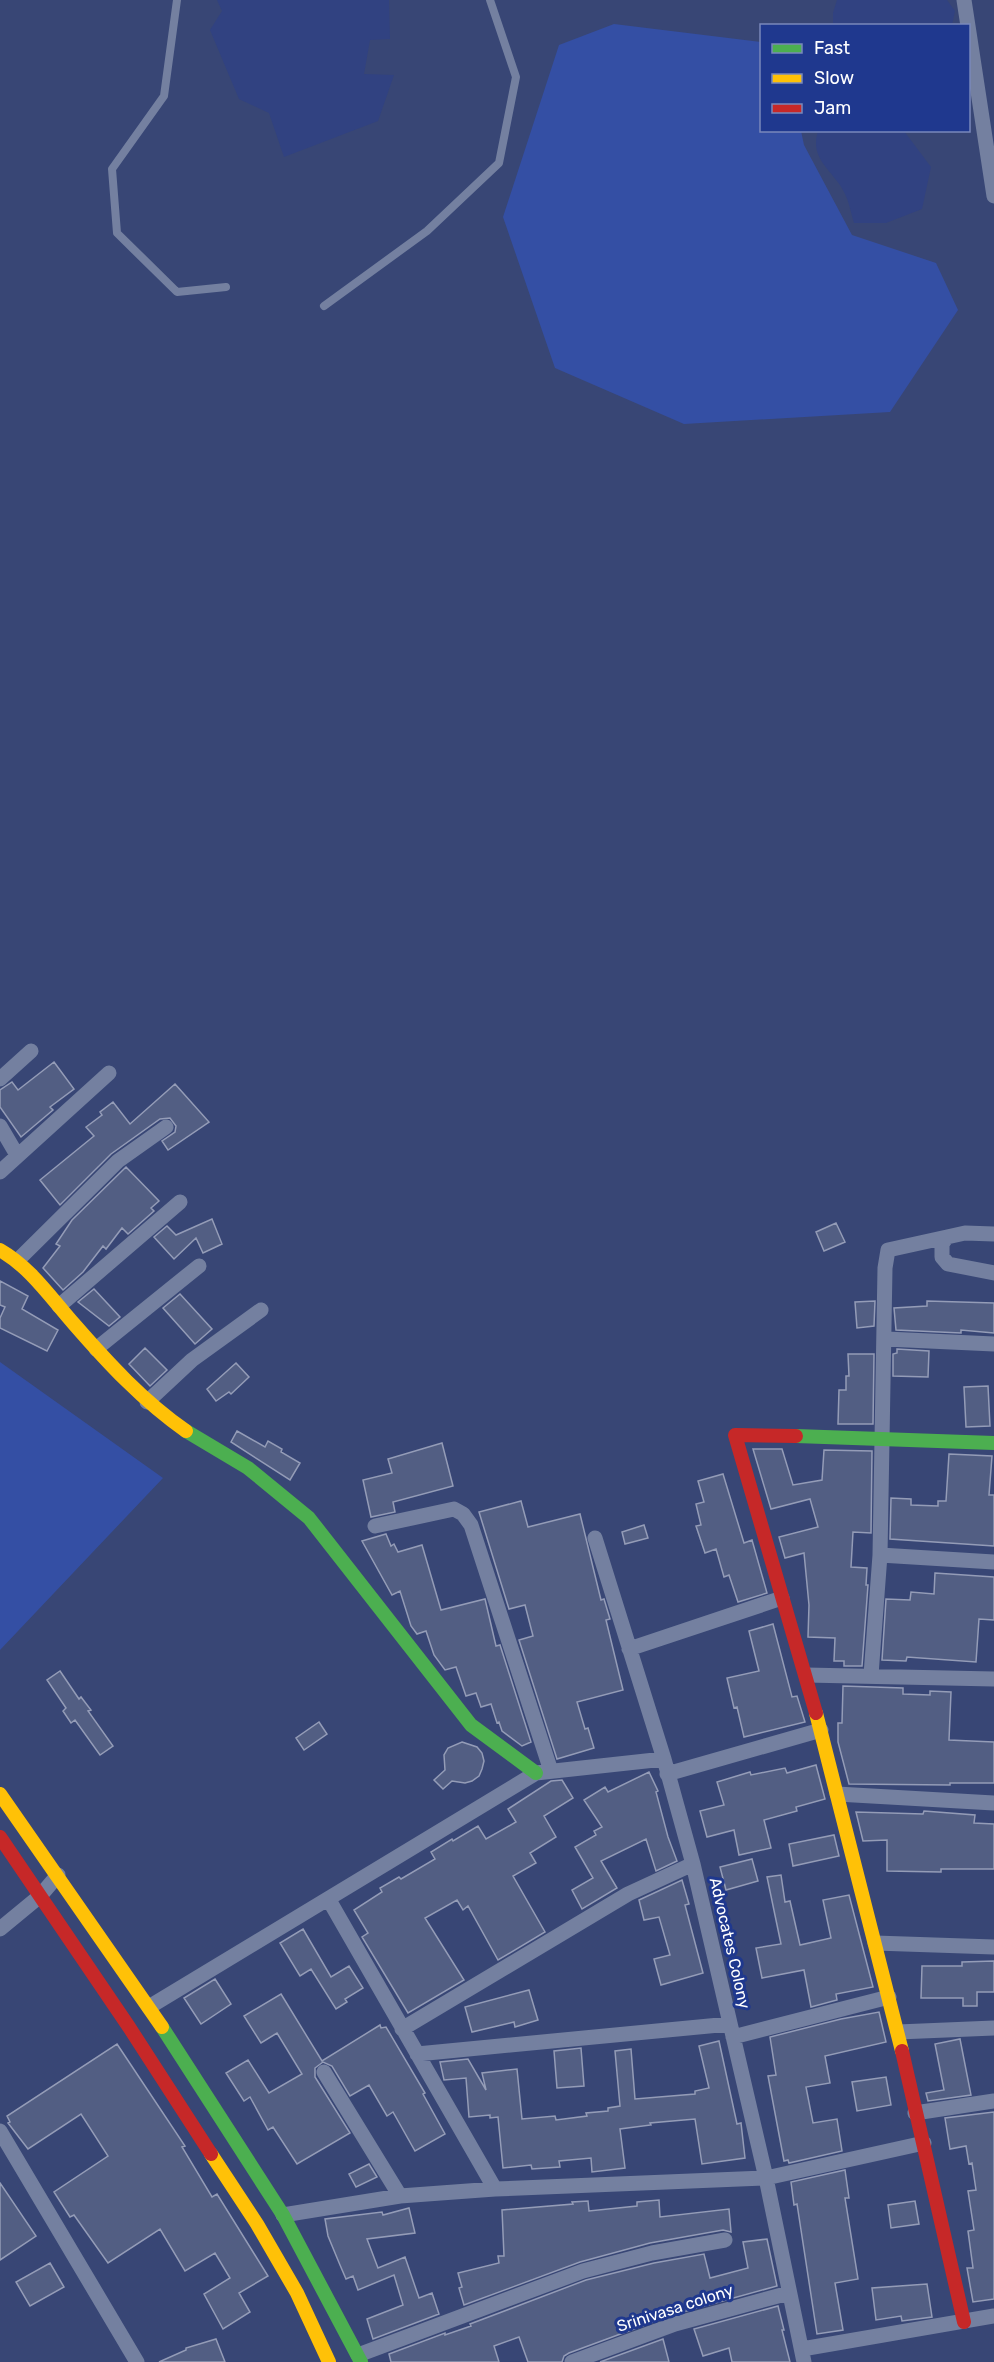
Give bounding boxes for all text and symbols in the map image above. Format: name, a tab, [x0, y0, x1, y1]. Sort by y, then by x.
legend	[760, 24, 970, 132]
text: Fast	[814, 37, 850, 59]
text: Slow	[814, 67, 854, 89]
text: Jam	[814, 97, 851, 119]
street label: Advocates Colony	[706, 1876, 754, 2011]
street label: Srinivasa colony	[614, 2280, 736, 2336]

